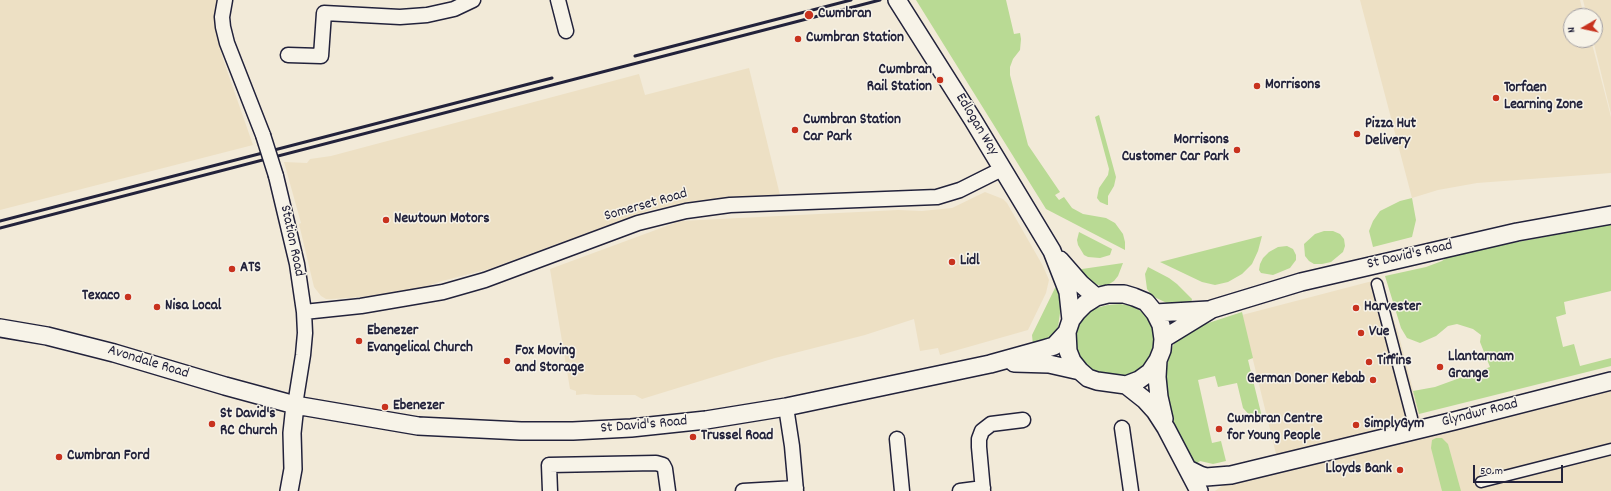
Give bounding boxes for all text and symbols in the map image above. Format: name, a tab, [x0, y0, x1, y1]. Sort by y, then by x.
place label: Cwmbran	[818, 6, 871, 24]
north arrow	[1563, 8, 1603, 48]
marker: Cwmbran	[803, 9, 815, 21]
text: N	[1564, 26, 1580, 34]
place label: Cwmbran Station	[806, 30, 904, 48]
marker: Cwmbran Station	[793, 34, 803, 44]
place label: Cwmbran Rail Station	[867, 62, 932, 97]
marker: Cwmbran Rail Station	[935, 75, 945, 85]
place label: Morrisons	[1265, 77, 1321, 95]
place label: Torfaen Learning Zone	[1504, 80, 1583, 115]
marker: Morrisons	[1252, 81, 1262, 91]
street label: Edlogan Way	[950, 90, 1002, 160]
marker: Torfaen Learning Zone	[1491, 93, 1501, 103]
place label: Cwmbran Station Car Park	[803, 112, 901, 147]
place label: Pizza Hut Delivery	[1365, 116, 1416, 151]
marker: Cwmbran Station Car Park	[790, 125, 800, 135]
marker: Pizza Hut Delivery	[1352, 129, 1362, 139]
place label: Morrisons Customer Car Park	[1122, 132, 1229, 167]
marker: Morrisons Customer Car Park	[1232, 145, 1242, 155]
street label: Somerset Road	[602, 186, 690, 226]
street label: Station Road	[275, 204, 307, 278]
place label: Newtown Motors	[394, 211, 489, 229]
marker: Newtown Motors	[381, 215, 391, 225]
street label: St David's Road	[1366, 237, 1454, 275]
place label: Lidl	[960, 253, 979, 271]
marker: Lidl	[947, 257, 957, 267]
place label: ATS	[240, 260, 261, 278]
marker: ATS	[227, 264, 237, 274]
place label: Texaco	[82, 288, 120, 306]
marker: Texaco	[123, 292, 133, 302]
place label: Nisa Local	[165, 298, 221, 316]
place label: Harvester	[1364, 299, 1421, 317]
marker: Nisa Local	[152, 302, 162, 312]
marker: Harvester	[1351, 303, 1361, 313]
place label: Ebenezer Evangelical Church	[367, 323, 473, 358]
place label: Vue	[1369, 324, 1389, 342]
marker: Vue	[1356, 328, 1366, 338]
marker: Ebenezer Evangelical Church	[354, 336, 364, 346]
street label: Avondale Road	[105, 342, 191, 384]
place label: Fox Moving and Storage	[515, 343, 584, 378]
place label: Llantarnam Grange	[1448, 349, 1514, 384]
place label: Tiffins	[1377, 353, 1411, 371]
marker: Fox Moving and Storage	[502, 356, 512, 366]
marker: Tiffins	[1364, 357, 1374, 367]
marker: Llantarnam Grange	[1435, 362, 1445, 372]
place label: German Doner Kebab	[1247, 371, 1365, 389]
marker: German Doner Kebab	[1368, 375, 1378, 385]
street label: Glyndwr Road	[1440, 396, 1520, 432]
place label: Ebenezer	[393, 398, 444, 416]
marker: Ebenezer	[380, 402, 390, 412]
place label: St David's RC Church	[220, 406, 277, 441]
place label: Cwmbran Centre for Young People	[1227, 411, 1322, 446]
street label: St David's Road	[600, 413, 688, 439]
place label: SimplyGym	[1364, 416, 1424, 434]
marker: St David's RC Church	[207, 419, 217, 429]
marker: SimplyGym	[1351, 420, 1361, 430]
marker: Cwmbran Centre for Young People	[1214, 424, 1224, 434]
place label: Trussel Road	[701, 428, 773, 446]
marker: Trussel Road	[688, 432, 698, 442]
place label: Cwmbran Ford	[67, 448, 150, 466]
marker: Cwmbran Ford	[54, 452, 64, 462]
scale bar	[1475, 457, 1565, 483]
place label: Lloyds Bank	[1326, 461, 1392, 479]
text: 50 m	[1480, 463, 1503, 480]
marker: Lloyds Bank	[1395, 465, 1405, 475]

